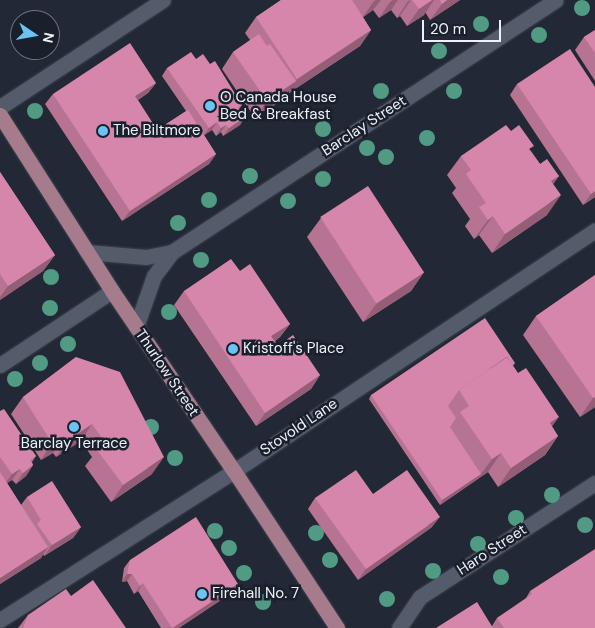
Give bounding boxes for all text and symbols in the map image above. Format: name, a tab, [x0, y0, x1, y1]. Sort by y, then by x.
north arrow	[10, 10, 60, 60]
scale bar	[425, 10, 504, 42]
text: 20 m	[430, 19, 466, 39]
text: N	[39, 31, 59, 45]
place label: O Canada House Bed & Breakfast	[220, 88, 337, 123]
street label: Barclay Street	[318, 92, 410, 160]
marker: O Canada House Bed & Breakfast	[204, 100, 216, 112]
place label: The Biltmore	[113, 122, 200, 140]
marker: The Biltmore	[97, 125, 109, 137]
street label: Thurlow Street	[131, 326, 203, 420]
place label: Kristoff's Place	[243, 340, 344, 358]
marker: Kristoff's Place	[227, 343, 239, 355]
street label: Stovold Lane	[257, 395, 341, 459]
marker: Barclay Terrace	[68, 421, 80, 433]
place label: Barclay Terrace	[21, 435, 127, 453]
street label: Haro Street	[454, 521, 530, 579]
place label: Firehall No. 7	[212, 585, 299, 603]
marker: Firehall No. 7	[196, 588, 208, 600]

